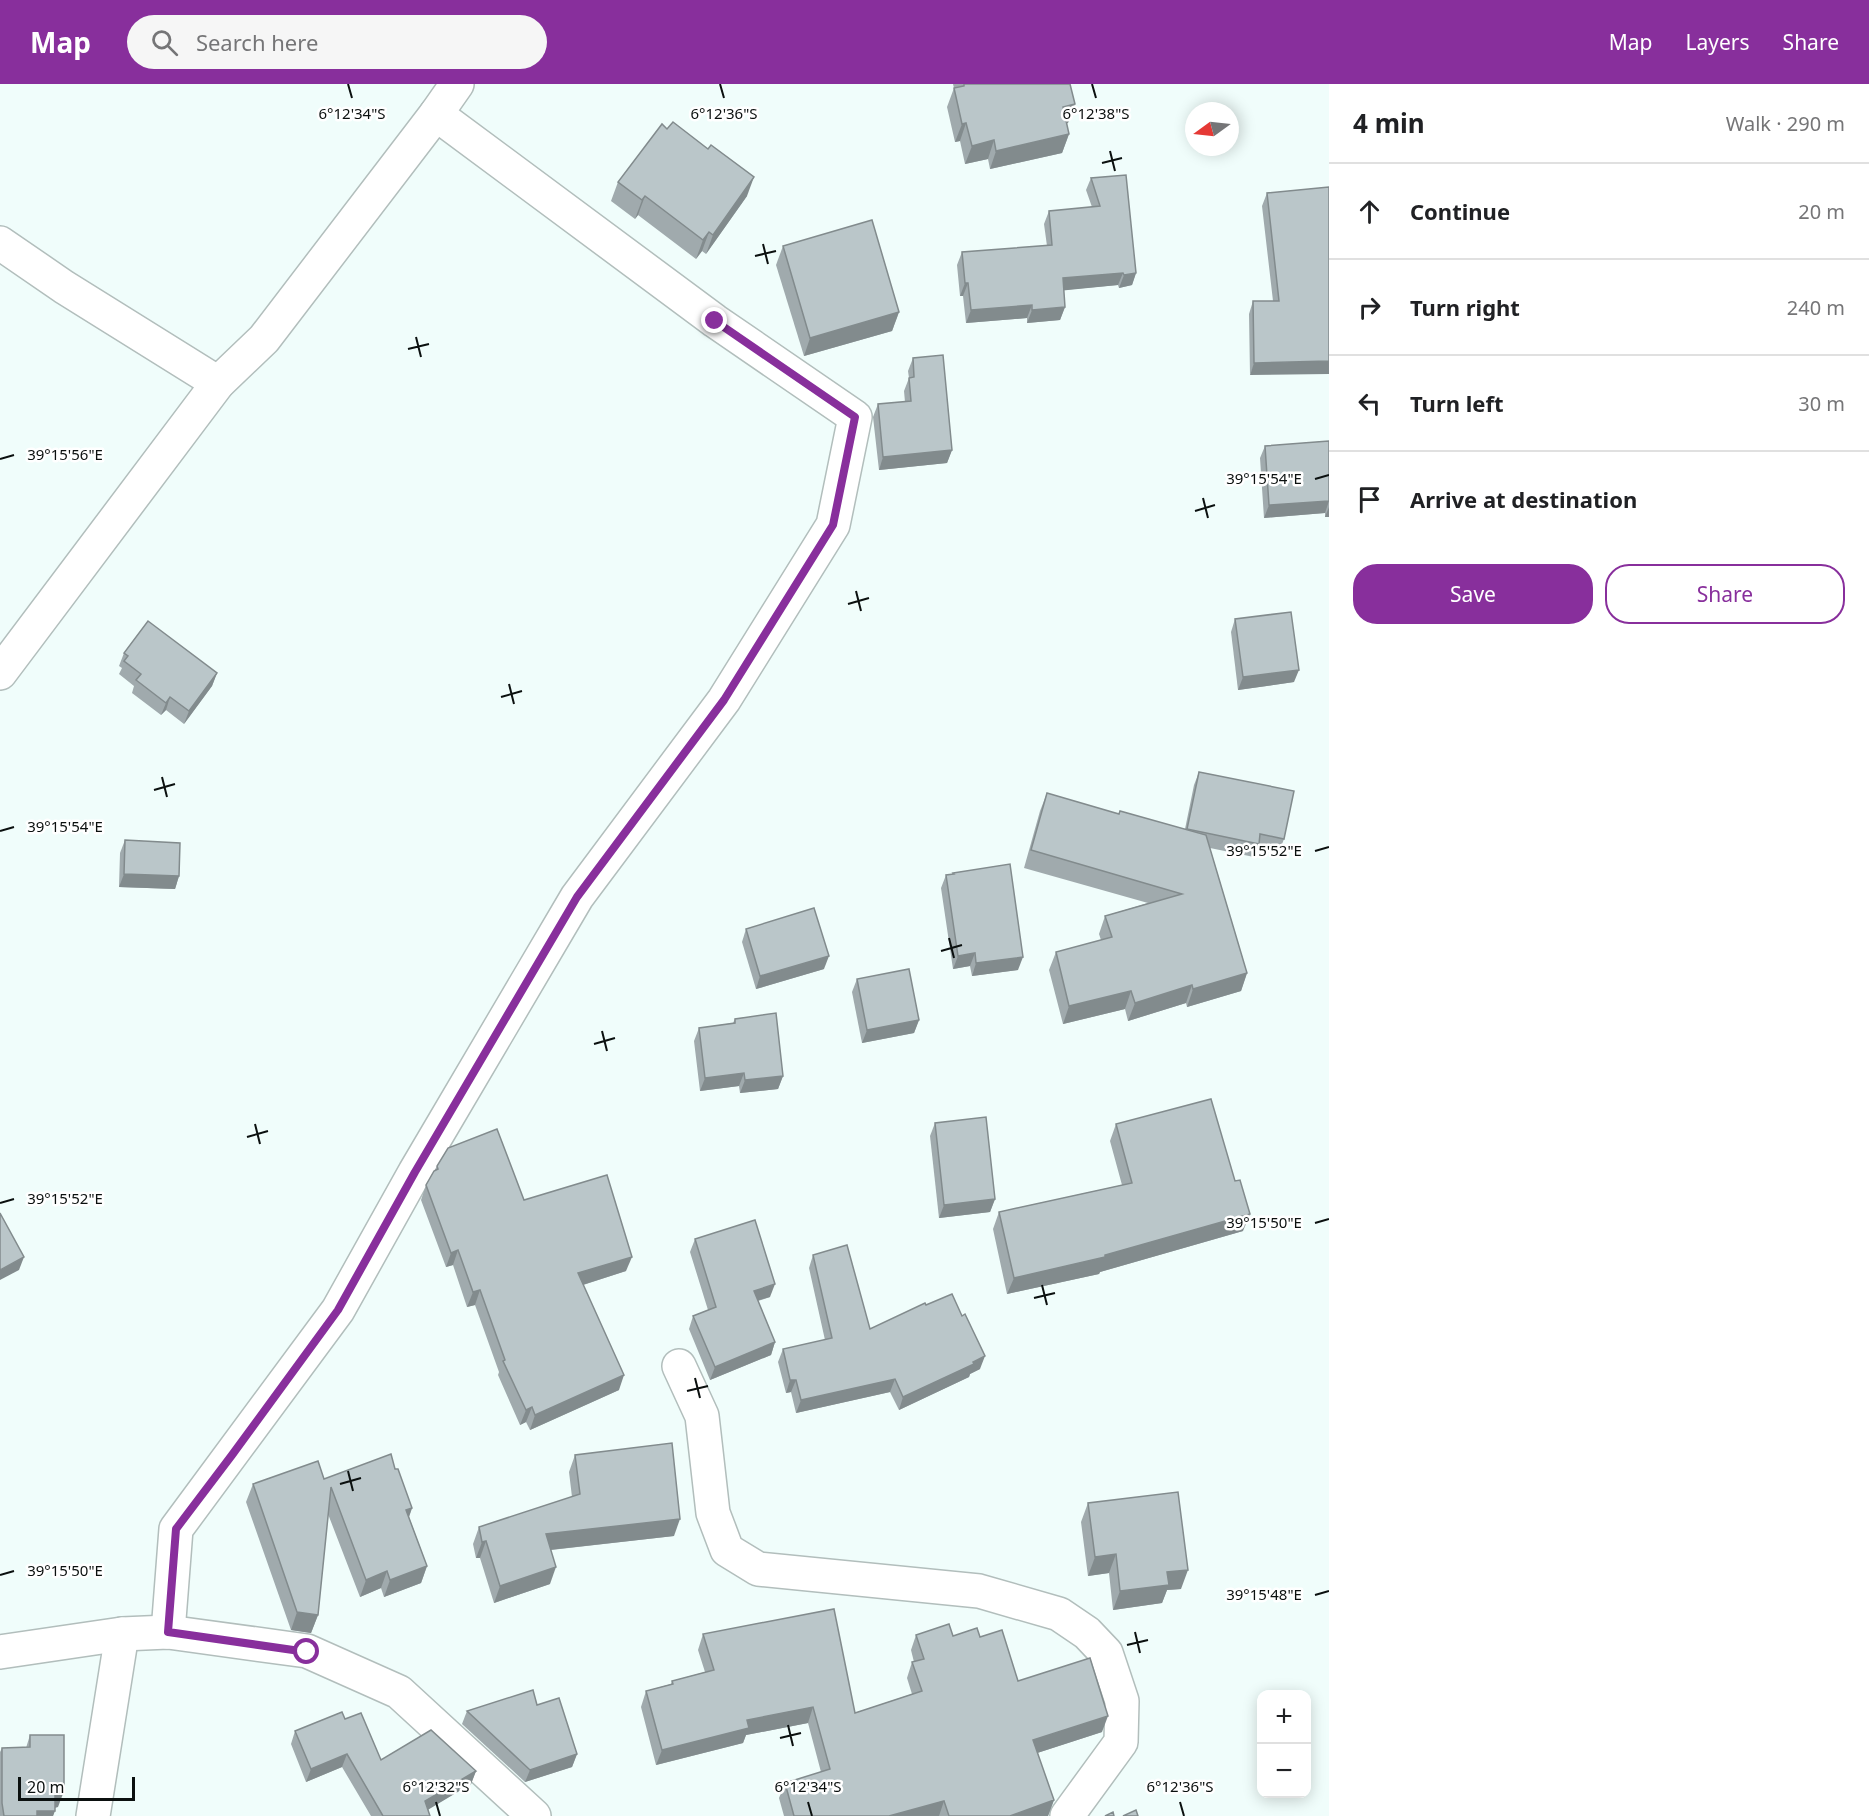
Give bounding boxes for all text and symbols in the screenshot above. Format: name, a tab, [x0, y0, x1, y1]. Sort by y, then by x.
search box	[127, 15, 547, 69]
text: Map	[30, 23, 91, 61]
icon: search	[148, 26, 181, 59]
text: Search here	[196, 27, 318, 57]
text: Map	[1609, 28, 1653, 56]
text: Layers	[1686, 28, 1750, 56]
text: Share	[1783, 28, 1839, 56]
north arrow	[1185, 102, 1239, 156]
text: 6°12'34"S	[318, 103, 386, 123]
text: 6°12'36"S	[690, 103, 758, 123]
text: 6°12'38"S	[1062, 103, 1130, 123]
text: 4 min	[1353, 105, 1425, 141]
text: Walk · 290 m	[1726, 110, 1845, 137]
icon: ahead	[1353, 195, 1386, 228]
text: Continue	[1410, 196, 1510, 226]
text: 20 m	[1798, 198, 1845, 225]
icon: right	[1353, 291, 1386, 324]
text: Turn right	[1410, 292, 1520, 322]
text: 240 m	[1787, 294, 1845, 321]
route end	[701, 307, 727, 333]
icon: left	[1353, 387, 1386, 420]
text: Turn left	[1410, 388, 1504, 418]
text: 30 m	[1798, 390, 1845, 417]
text: 39°15'56"E	[27, 444, 103, 464]
text: 39°15'54"E	[1226, 468, 1302, 488]
icon: arrive	[1353, 483, 1386, 516]
text: Arrive at destination	[1410, 484, 1637, 514]
button: Save	[1353, 564, 1593, 624]
button: Share	[1605, 564, 1845, 624]
text: 39°15'54"E	[27, 816, 103, 836]
text: 39°15'52"E	[1226, 840, 1302, 860]
text: 39°15'52"E	[27, 1188, 103, 1208]
text: 39°15'50"E	[1226, 1212, 1302, 1232]
text: 39°15'50"E	[27, 1560, 103, 1580]
text: 39°15'48"E	[1226, 1584, 1302, 1604]
route start	[293, 1638, 319, 1664]
map controls	[1257, 1690, 1311, 1798]
button: +	[1257, 1690, 1311, 1744]
button: −	[1257, 1744, 1311, 1798]
scale bar	[18, 1774, 135, 1802]
text: 20 m	[27, 1776, 64, 1798]
text: 6°12'32"S	[402, 1776, 470, 1796]
text: 6°12'34"S	[774, 1776, 842, 1796]
text: 6°12'36"S	[1146, 1776, 1214, 1796]

